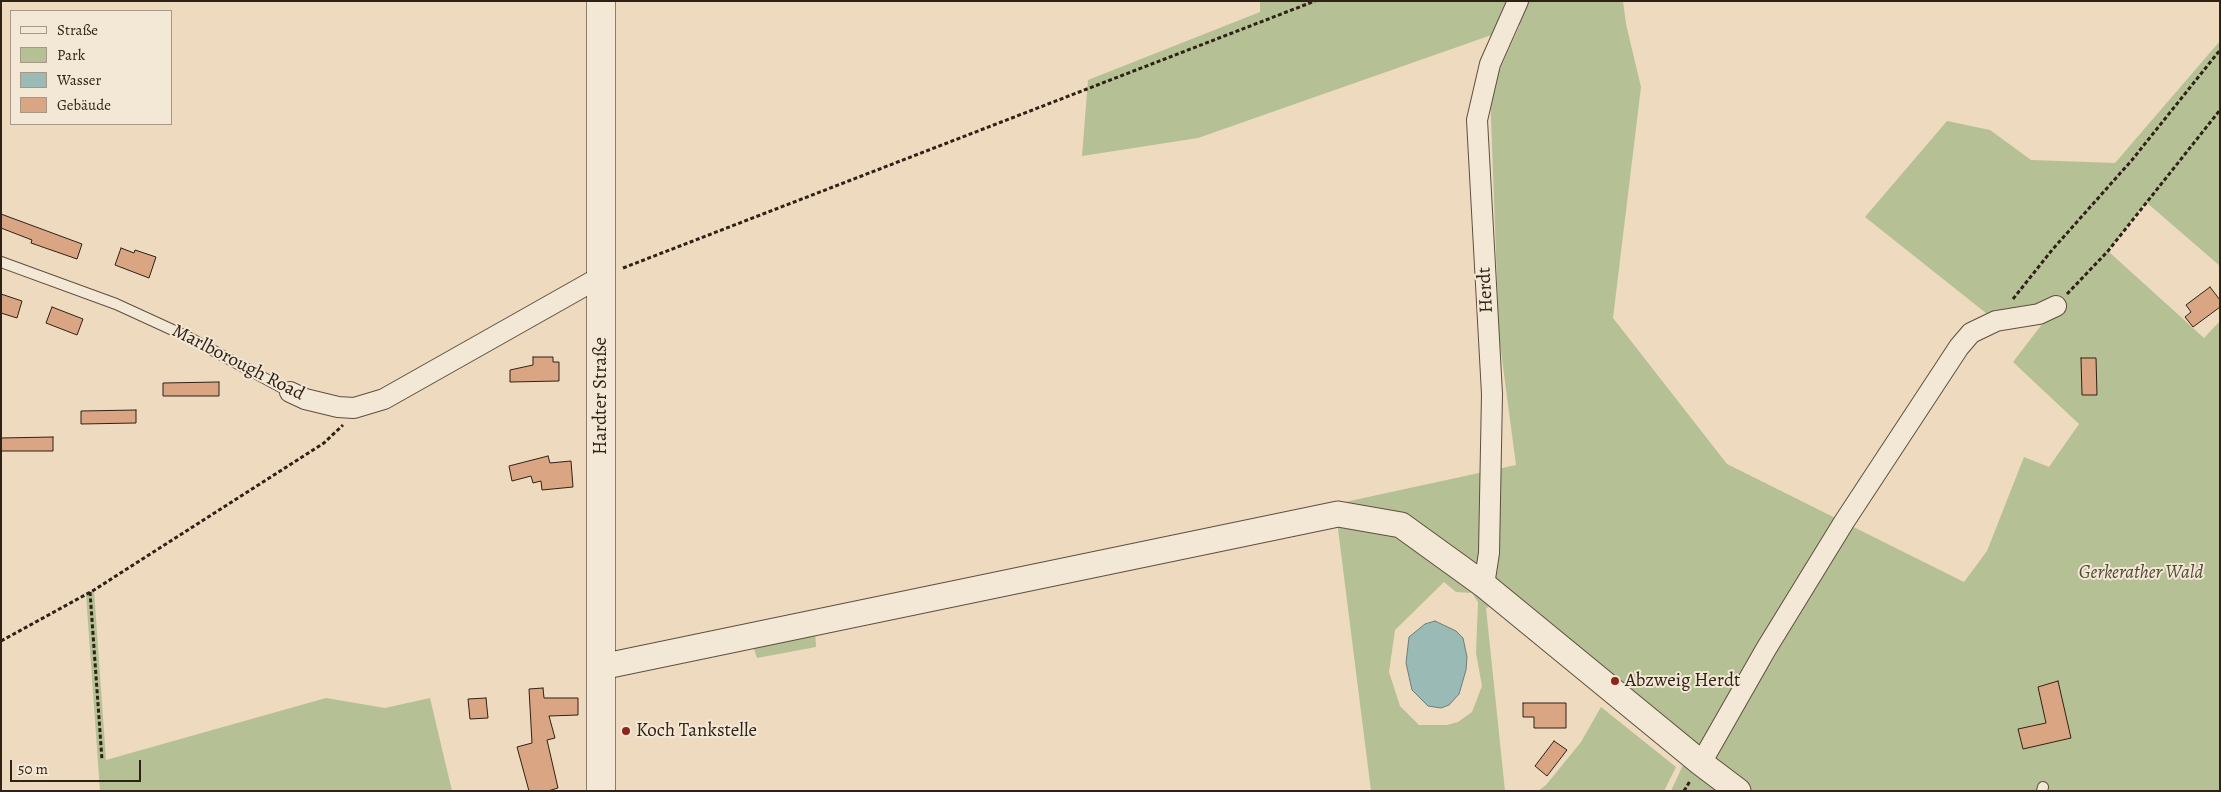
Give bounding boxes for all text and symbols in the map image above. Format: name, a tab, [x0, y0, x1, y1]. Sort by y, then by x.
legend	[10, 10, 172, 125]
text: Straße	[57, 20, 98, 40]
text: Park	[57, 45, 85, 65]
text: Wasser	[57, 70, 101, 90]
text: Gebäude	[57, 95, 111, 115]
street label: Herdt	[1473, 266, 1499, 314]
street label: Marlborough Road	[168, 320, 308, 406]
street label: Hardter Straße	[590, 337, 612, 455]
park label: Gerkerather Wald	[2079, 562, 2203, 584]
place label: Abzweig Herdt	[1625, 670, 1740, 692]
marker: Abzweig Herdt	[1609, 675, 1621, 687]
place label: Koch Tankstelle	[636, 720, 757, 742]
marker: Koch Tankstelle	[620, 725, 632, 737]
scale bar	[12, 750, 144, 782]
text: 50 m	[18, 759, 48, 779]

